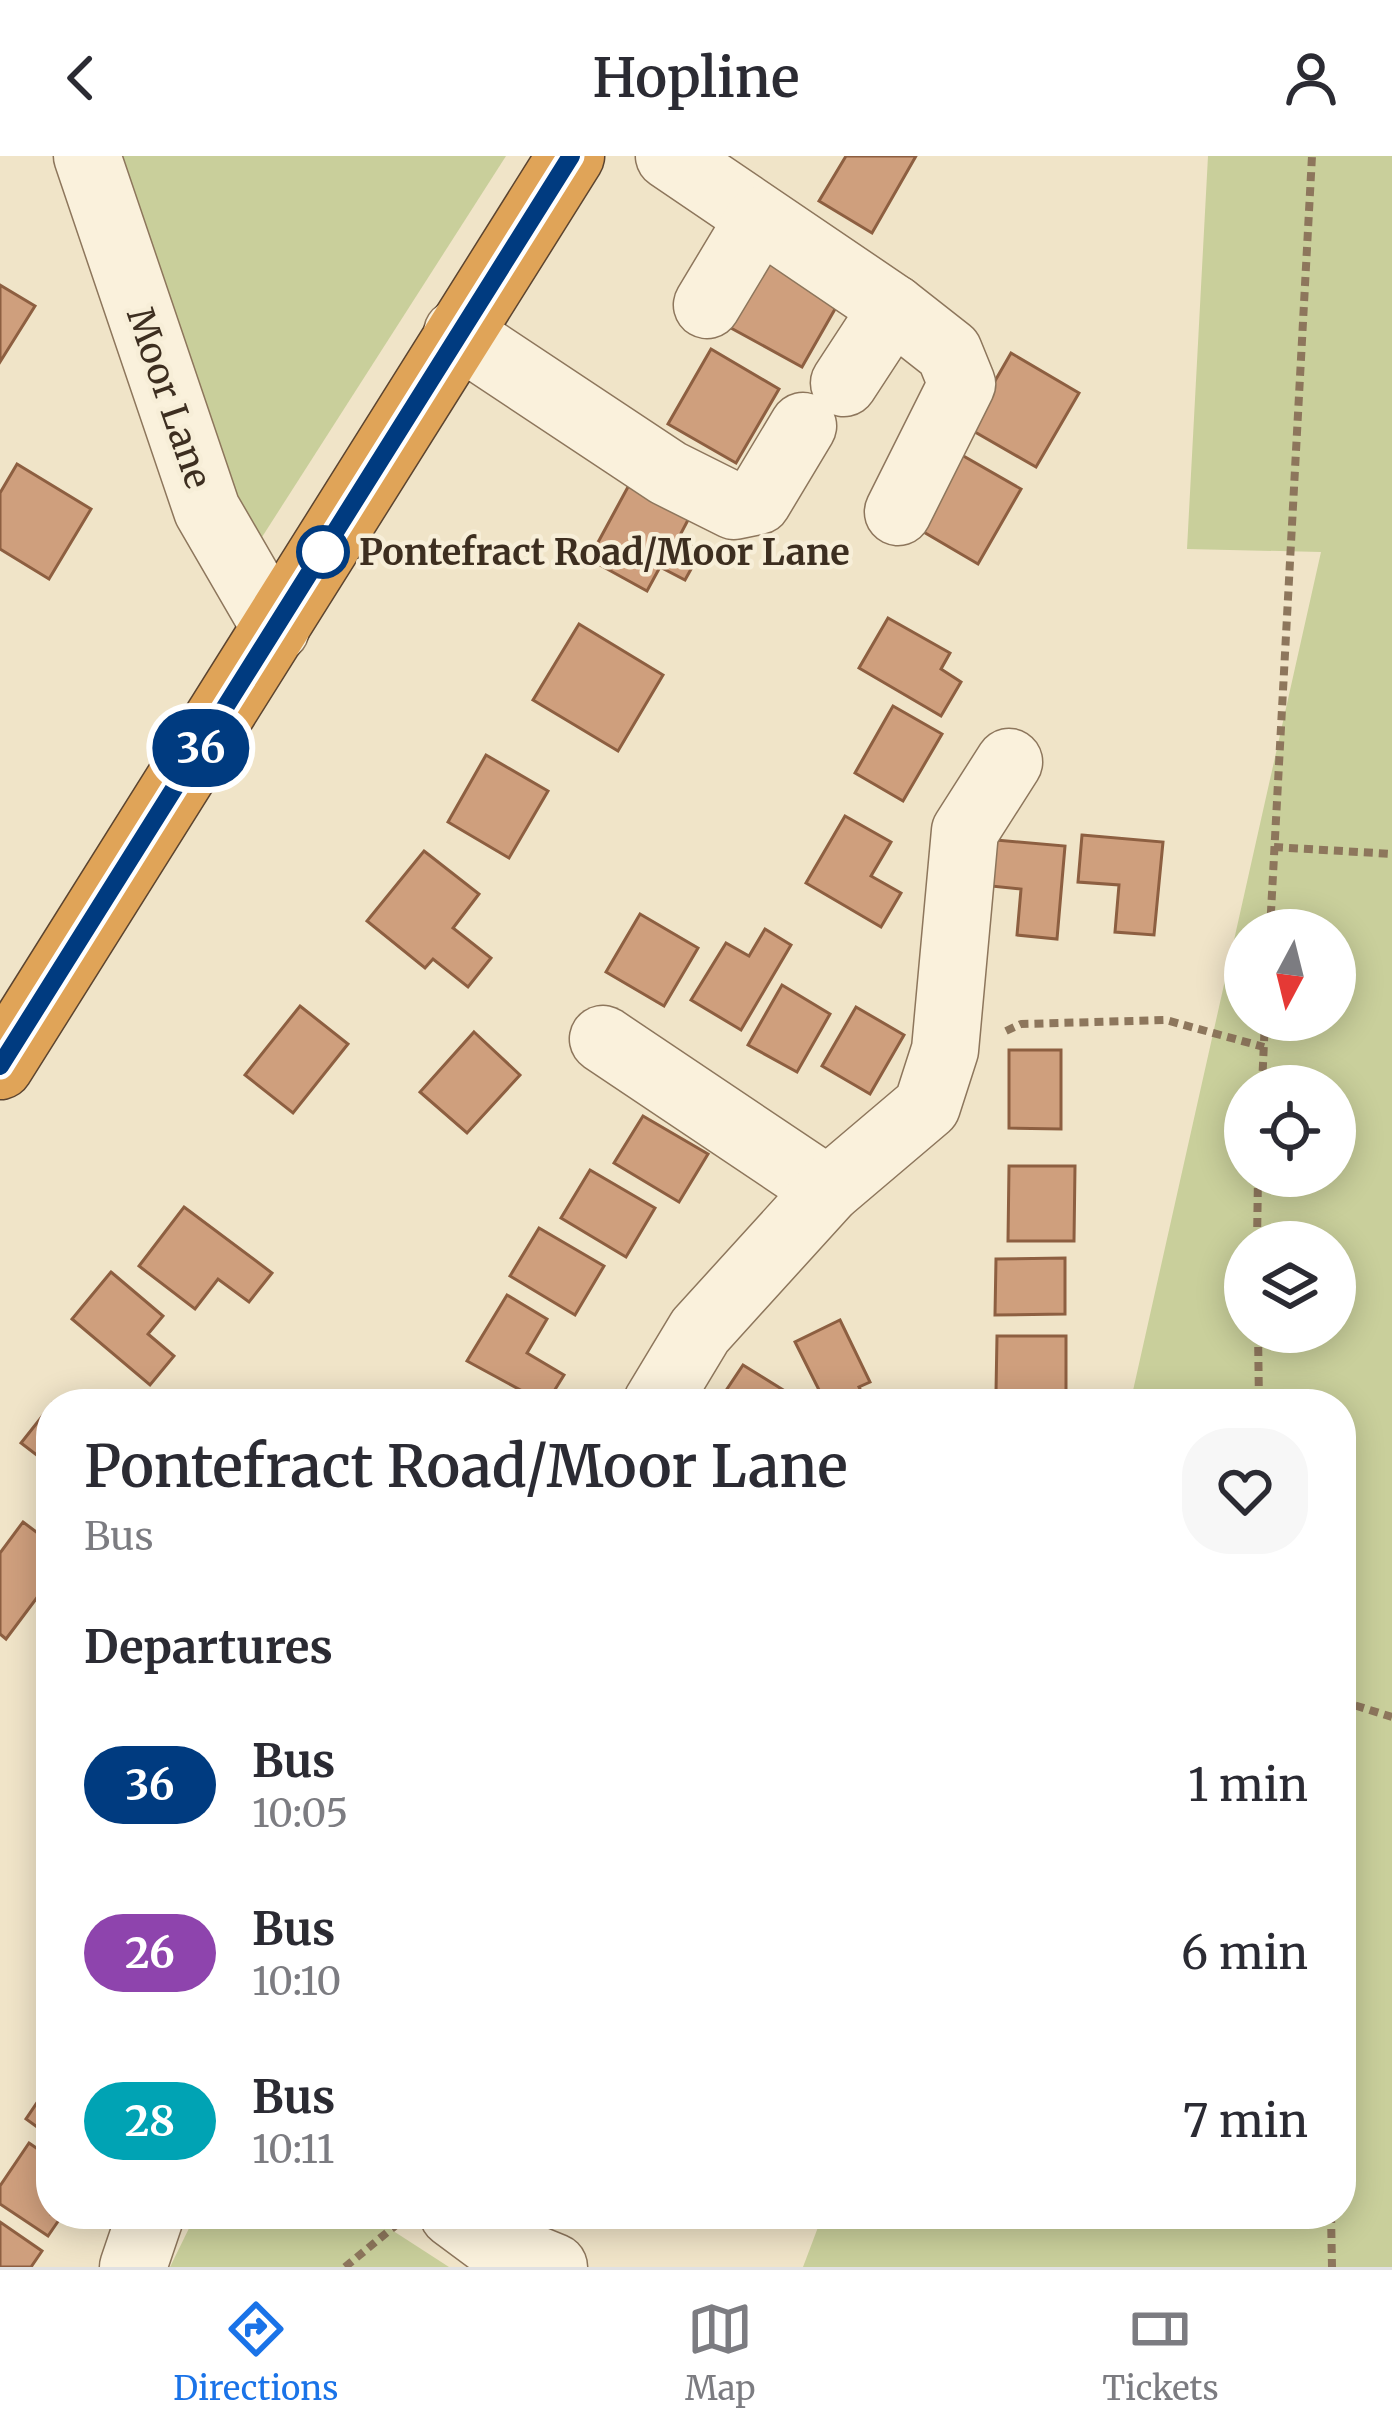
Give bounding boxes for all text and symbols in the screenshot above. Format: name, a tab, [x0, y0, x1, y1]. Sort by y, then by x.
text: Hopline	[592, 44, 800, 112]
icon: back	[48, 45, 114, 111]
icon: person	[1278, 45, 1344, 111]
street label: Moor Lane	[117, 302, 221, 494]
marker: Pontefract Road/Moor Lane	[298, 527, 348, 577]
place label: Pontefract Road/Moor Lane	[359, 530, 850, 575]
line badge: 36	[147, 709, 255, 787]
text: 36	[176, 722, 226, 774]
north arrow	[1224, 909, 1356, 1041]
map controls	[1224, 909, 1356, 1353]
button: locate	[1224, 1065, 1356, 1197]
button: layers	[1224, 1221, 1356, 1353]
button: heart	[1182, 1428, 1308, 1554]
text: Pontefract Road/Moor Lane	[84, 1431, 848, 1503]
text: Bus	[84, 1512, 154, 1561]
text: Departures	[84, 1619, 333, 1675]
text: Bus	[252, 1733, 335, 1789]
text: 1 min	[1188, 1757, 1308, 1813]
text: 36	[125, 1759, 175, 1811]
text: 10:05	[252, 1789, 348, 1838]
text: Bus	[252, 1901, 335, 1957]
text: 6 min	[1181, 1925, 1308, 1981]
text: 26	[125, 1927, 175, 1979]
text: 10:10	[252, 1957, 341, 2006]
text: Bus	[252, 2069, 335, 2125]
text: 7 min	[1183, 2093, 1308, 2149]
text: 28	[125, 2095, 175, 2147]
text: 10:11	[252, 2125, 334, 2174]
tab: Directions	[173, 2296, 338, 2409]
tab: Map	[685, 2296, 755, 2409]
tab: Tickets	[1102, 2296, 1219, 2409]

